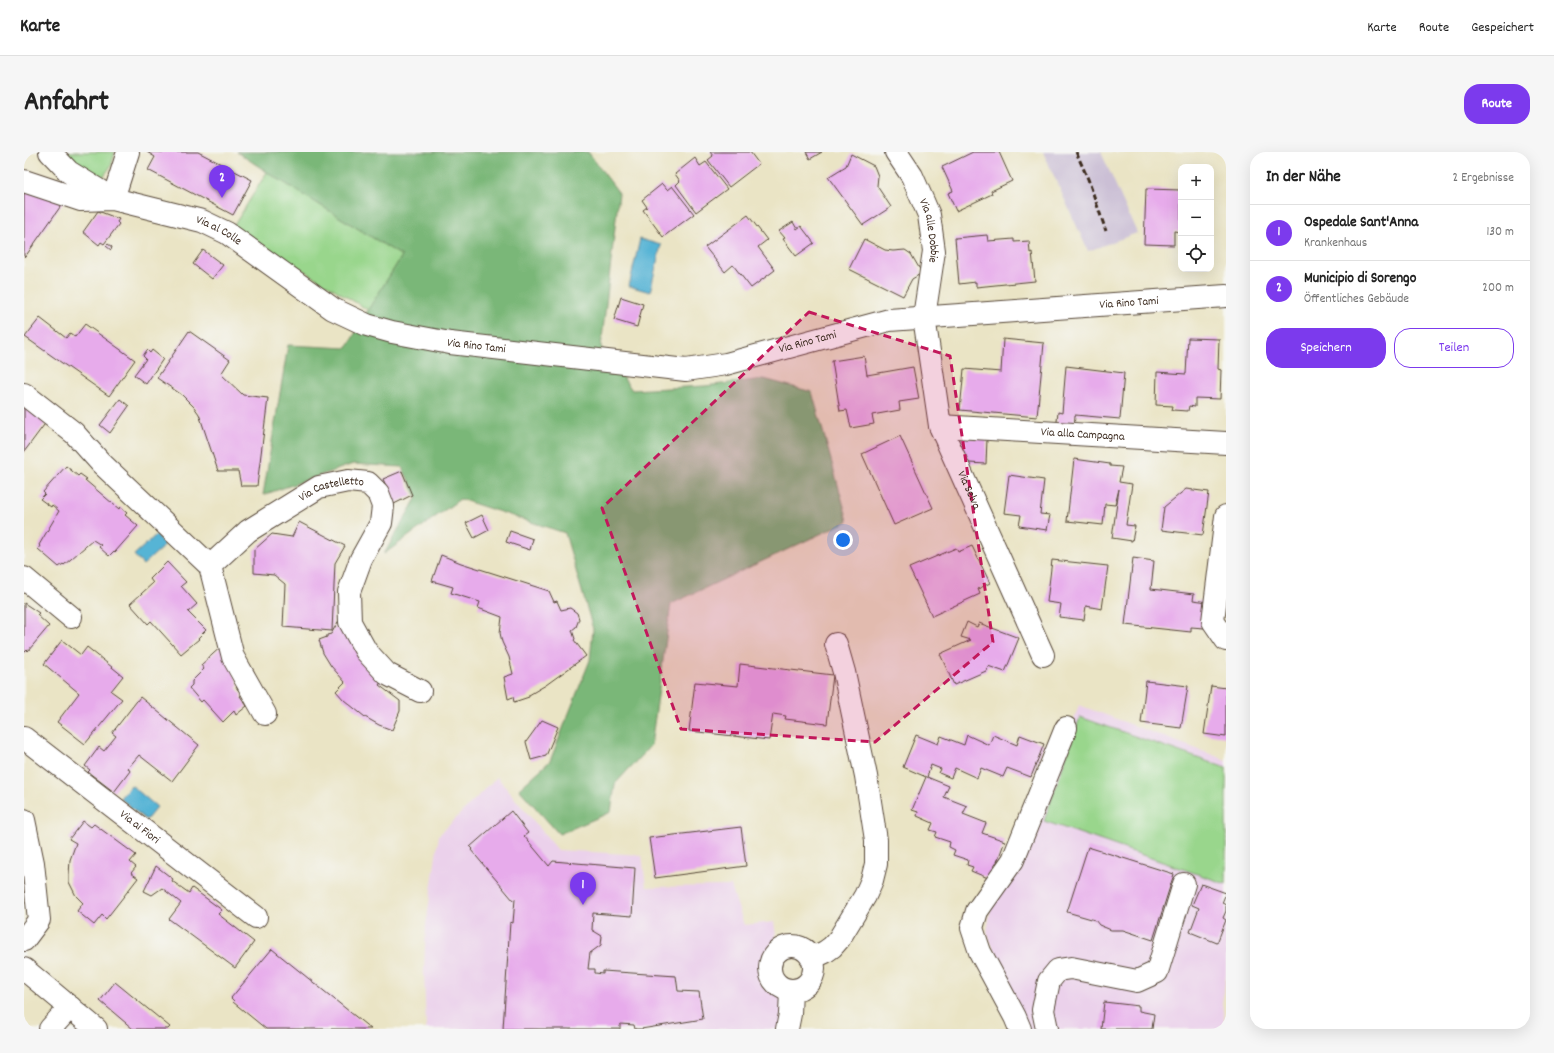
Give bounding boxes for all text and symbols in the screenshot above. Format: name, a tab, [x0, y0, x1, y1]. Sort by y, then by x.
text: Karte	[20, 14, 60, 41]
text: Karte	[1367, 18, 1397, 38]
text: Route	[1419, 18, 1449, 38]
text: Gespeichert	[1471, 18, 1534, 38]
text: Anfahrt	[24, 84, 109, 124]
button: Route	[1464, 84, 1530, 124]
map controls	[1178, 164, 1214, 272]
button: +	[1178, 164, 1214, 200]
pin: 2	[209, 165, 235, 198]
text: In der Nähe	[1266, 166, 1341, 190]
text: 2 Ergebnisse	[1453, 169, 1514, 188]
street label: Via alle Dobbie	[914, 196, 943, 264]
button: −	[1178, 200, 1214, 236]
street label: Via al Colle	[194, 211, 245, 249]
text: Ospedale Sant'Anna	[1304, 212, 1418, 234]
text: 1	[1278, 223, 1280, 242]
text: 130 m	[1486, 223, 1514, 242]
text: Krankenhaus	[1304, 234, 1367, 253]
button: locate	[1178, 236, 1214, 272]
text: Municipio di Sorengo	[1304, 268, 1416, 290]
text: 2	[1276, 279, 1282, 298]
text: 200 m	[1482, 279, 1514, 298]
text: Öffentliches Gebäude	[1304, 290, 1409, 309]
street label: Via Rino Tami	[1099, 292, 1159, 313]
street label: Via Rino Tami	[777, 326, 838, 358]
button: Speichern	[1266, 328, 1386, 368]
button: Teilen	[1394, 328, 1514, 368]
street label: Via Rino Tami	[445, 334, 507, 358]
street label: Via alla Campagna	[1041, 424, 1125, 445]
street label: Via Selva	[953, 468, 985, 512]
street label: Via Castelletto	[295, 472, 365, 506]
your location	[833, 530, 853, 550]
street label: Via ai Fiori	[116, 806, 163, 848]
pin: 1	[570, 872, 596, 905]

